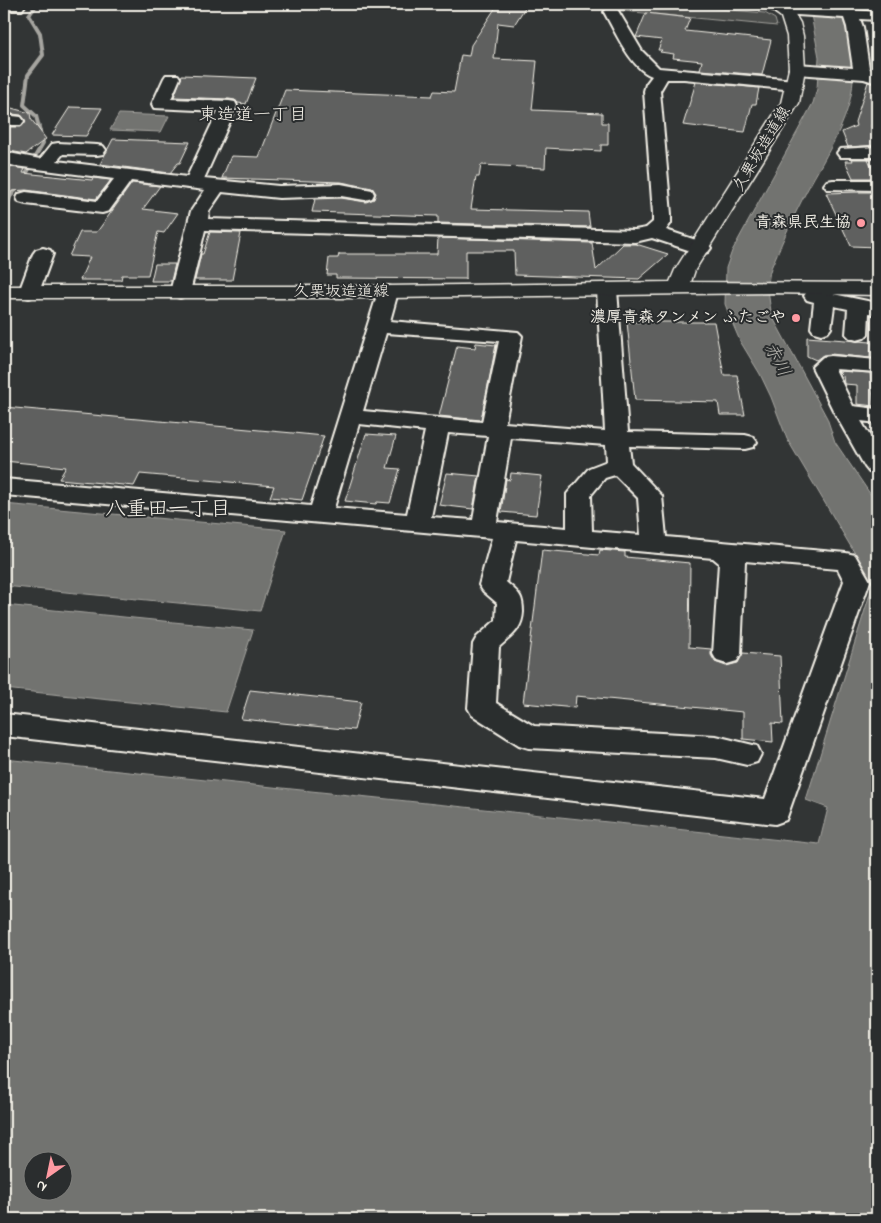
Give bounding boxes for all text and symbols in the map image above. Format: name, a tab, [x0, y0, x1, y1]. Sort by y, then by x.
street label: 久栗坂造道線	[727, 102, 797, 196]
district label: 東造道一丁目	[199, 103, 307, 129]
place label: 青森県民生協	[755, 211, 851, 235]
marker: 青森県民生協	[855, 217, 867, 229]
street label: 久栗坂造道線	[293, 280, 389, 304]
place label: 濃厚青森タンメン ふたごや	[590, 306, 786, 330]
marker: 濃厚青森タンメン ふたごや	[790, 312, 802, 324]
water label: 赤川	[756, 338, 796, 382]
district label: 八重田一丁目	[105, 495, 231, 525]
north arrow	[22, 1150, 72, 1200]
text: N	[32, 1174, 51, 1197]

